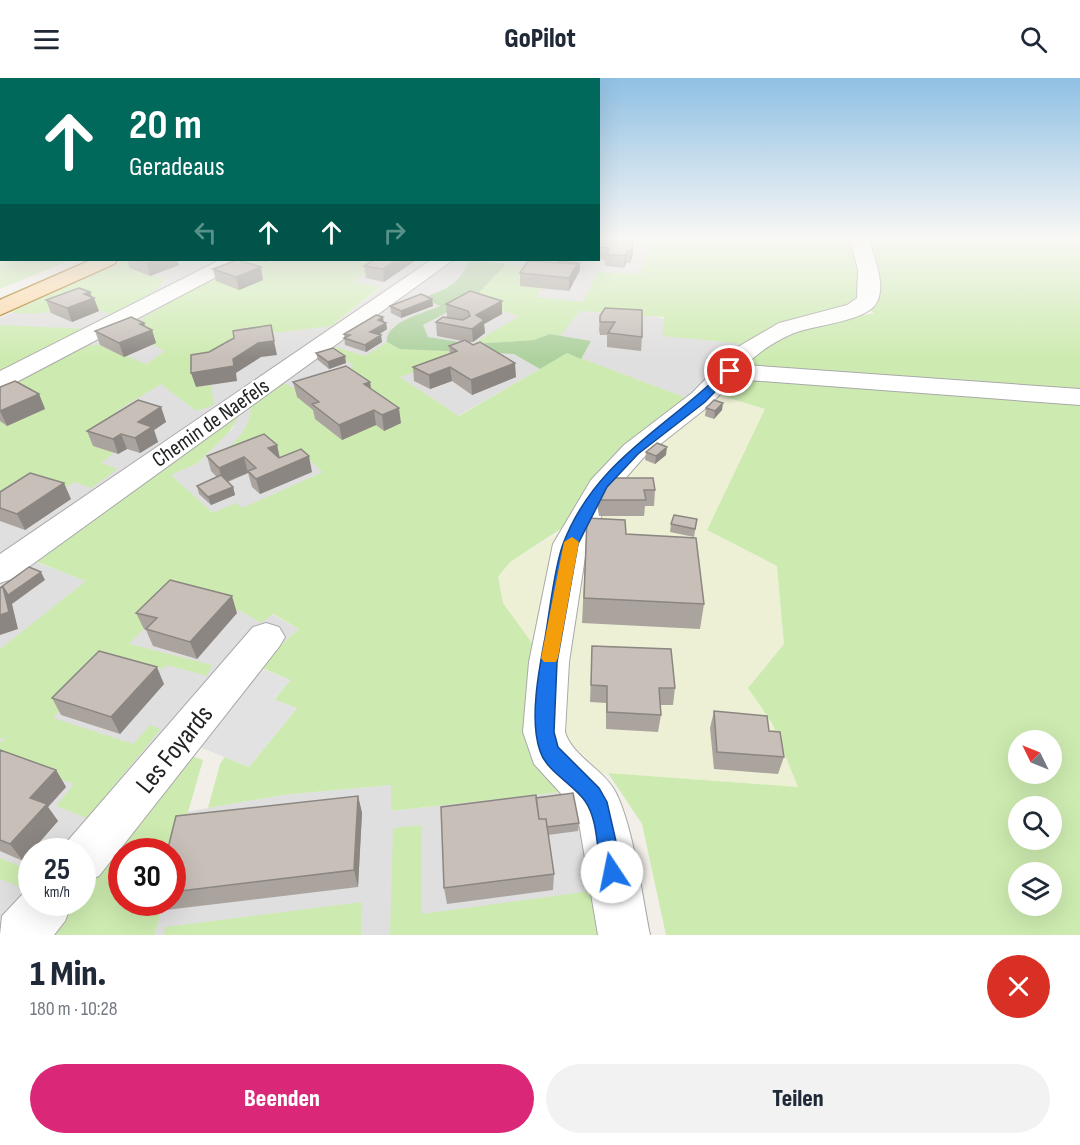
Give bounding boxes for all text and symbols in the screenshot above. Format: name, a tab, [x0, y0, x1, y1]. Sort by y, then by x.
icon: menu	[30, 23, 63, 56]
text: GoPilot	[504, 23, 576, 55]
icon: search	[1017, 23, 1050, 56]
text: 20 m	[129, 100, 202, 151]
icon: ahead	[30, 102, 108, 180]
text: Geradeaus	[129, 151, 225, 183]
icon: left	[189, 216, 222, 249]
icon: ahead	[252, 216, 285, 249]
icon: ahead	[315, 216, 348, 249]
icon: right	[378, 216, 411, 249]
pin	[704, 345, 755, 396]
icon: arrive	[713, 354, 746, 387]
street label: Chemin de Naefels	[147, 373, 275, 474]
street label: Les Foyards	[130, 699, 220, 800]
north arrow	[1008, 730, 1062, 784]
map controls	[1008, 730, 1062, 916]
button: search	[1008, 796, 1062, 850]
speed limit sign: 30	[108, 838, 186, 916]
position arrow	[580, 840, 644, 904]
text: 25	[44, 852, 70, 888]
button: layers	[1008, 862, 1062, 916]
text: km/h	[44, 883, 70, 902]
text: 1 Min.	[30, 953, 106, 996]
button: close	[987, 955, 1050, 1018]
text: 180 m · 10:28	[30, 997, 118, 1021]
button: Beenden	[30, 1064, 534, 1133]
button: Teilen	[546, 1064, 1050, 1133]

